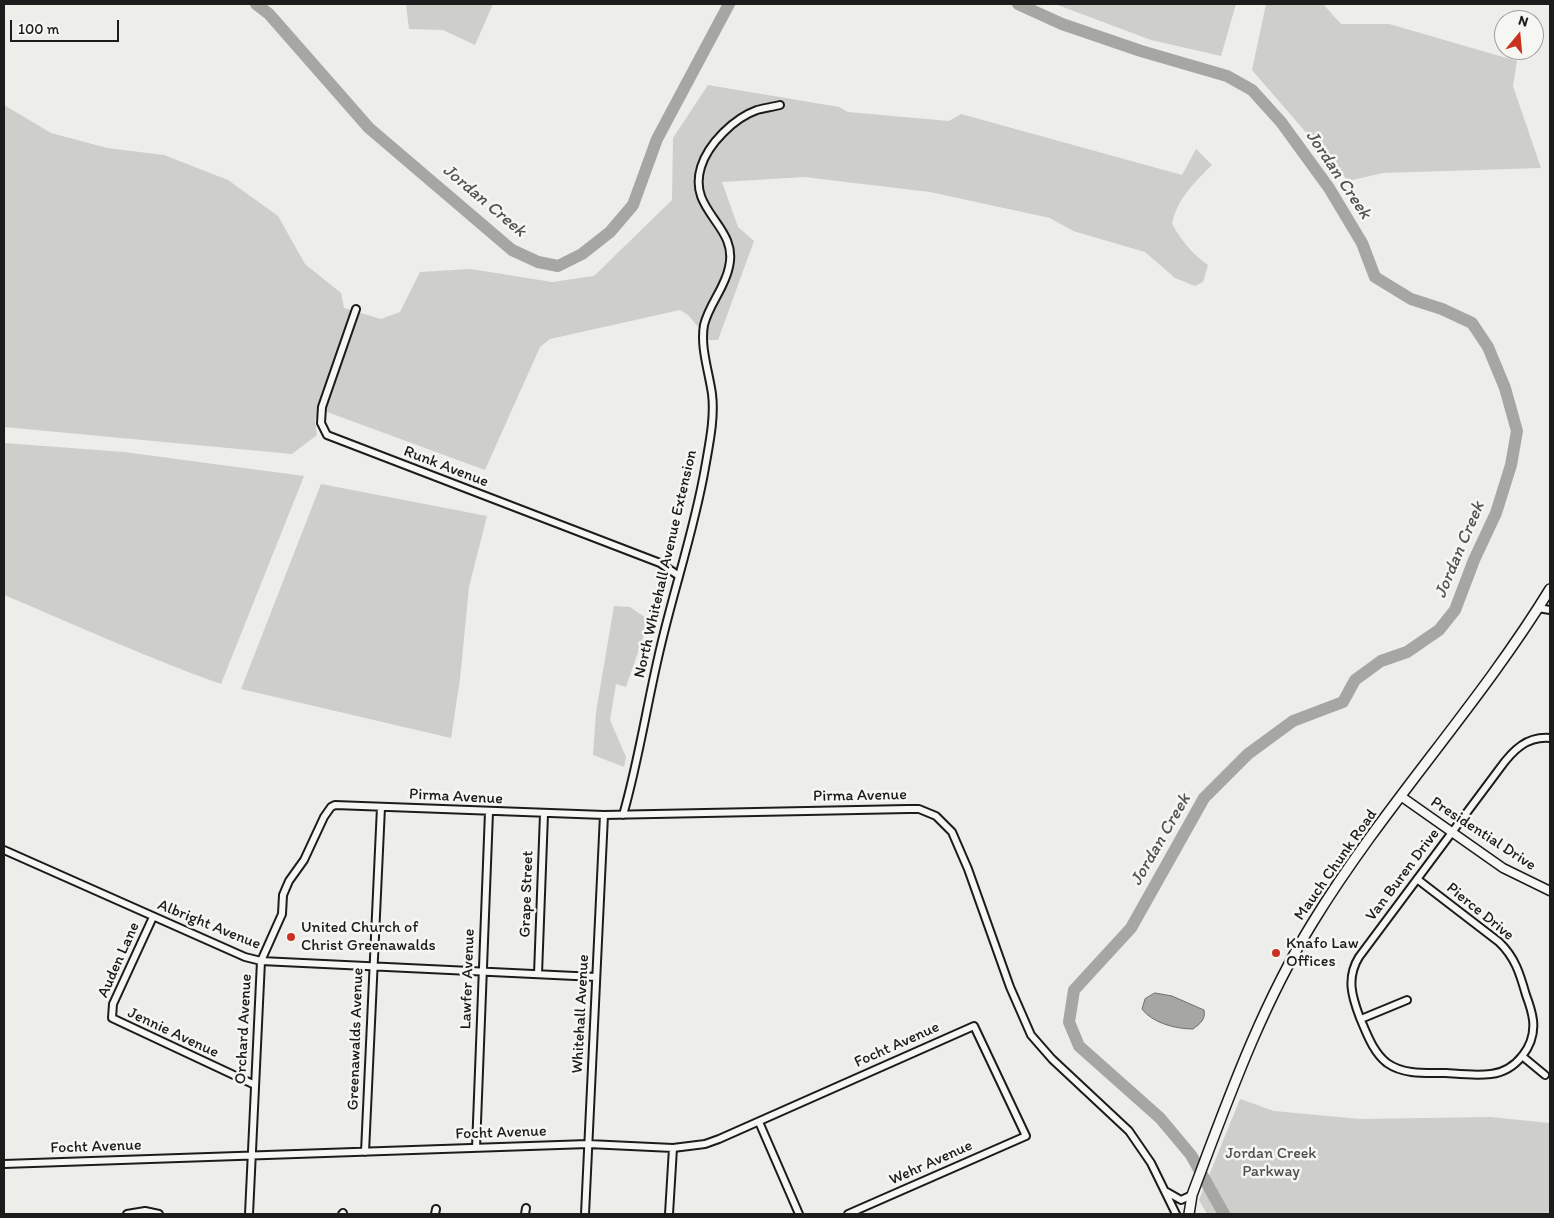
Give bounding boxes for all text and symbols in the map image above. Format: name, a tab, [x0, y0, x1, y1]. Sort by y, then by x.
scale bar	[12, 10, 121, 42]
north arrow	[1494, 10, 1544, 60]
text: N	[1516, 12, 1530, 31]
text: 100 m	[18, 20, 59, 38]
water label: Jordan Creek	[1300, 127, 1376, 223]
water label: Jordan Creek	[438, 160, 530, 242]
street label: Runk Avenue	[401, 442, 491, 492]
street label: North Whitehall Avenue Extension	[630, 448, 702, 680]
water label: Jordan Creek	[1430, 499, 1490, 601]
street label: Pirma Avenue	[409, 785, 503, 809]
street label: Pirma Avenue	[813, 786, 907, 806]
water label: Jordan Creek	[1126, 790, 1196, 890]
street label: Presidential Drive	[1427, 793, 1539, 875]
street label: Mauch Chunk Road	[1290, 806, 1382, 924]
street label: Van Buren Drive	[1362, 825, 1444, 925]
street label: Grape Street	[516, 850, 538, 938]
street label: Pierce Drive	[1442, 879, 1518, 945]
street label: Albright Avenue	[155, 896, 263, 954]
place label: United Church of Christ Greenawalds	[301, 918, 436, 956]
street label: Auden Lane	[94, 919, 144, 1001]
street label: Lawfer Avenue	[457, 928, 479, 1030]
marker: United Church of Christ Greenawalds	[285, 931, 297, 943]
place label: Knafo Law Offices	[1286, 934, 1359, 972]
marker: Knafo Law Offices	[1270, 947, 1282, 959]
street label: Whitehall Avenue	[568, 954, 594, 1074]
street label: Greenawalds Avenue	[344, 967, 368, 1111]
street label: Orchard Avenue	[232, 973, 256, 1085]
street label: Jennie Avenue	[124, 1003, 222, 1063]
street label: Focht Avenue	[851, 1018, 943, 1072]
street label: Focht Avenue	[455, 1122, 547, 1144]
street label: Focht Avenue	[50, 1136, 142, 1158]
street label: Wehr Avenue	[886, 1136, 976, 1190]
park label: Jordan Creek Parkway	[1225, 1144, 1317, 1182]

